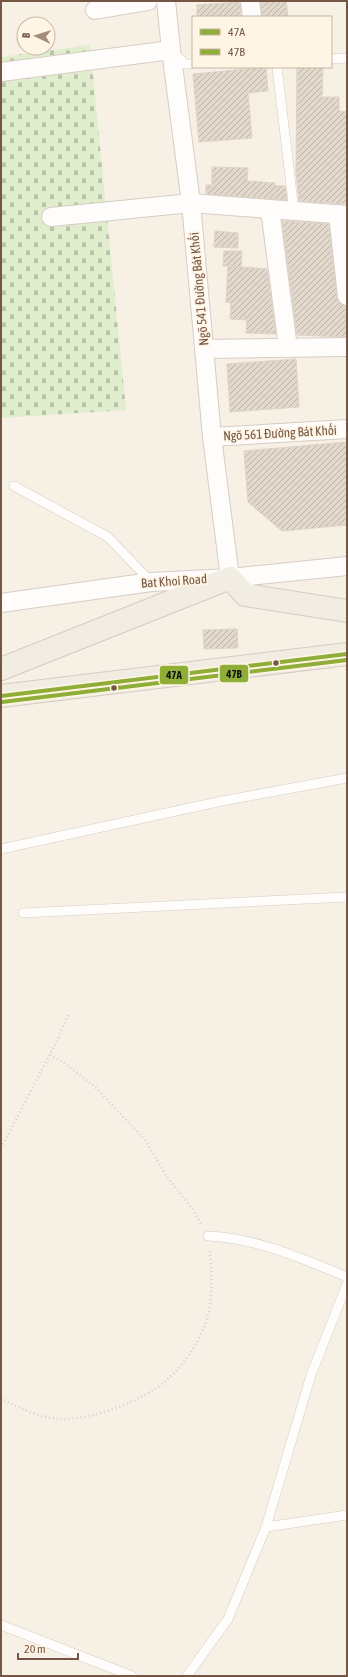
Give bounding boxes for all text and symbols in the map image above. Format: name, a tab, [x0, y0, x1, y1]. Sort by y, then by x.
north arrow	[16, 16, 56, 56]
legend	[192, 16, 332, 68]
text: 47A	[228, 25, 245, 39]
text: B	[20, 32, 32, 38]
text: 47B	[228, 45, 245, 59]
street label: Ngõ 541 Đường Bát Khối	[187, 232, 211, 346]
street label: Ngõ 561 Đường Bát Khối	[223, 423, 337, 443]
street label: Bat Khoi Road	[141, 571, 207, 591]
unlabelled marker	[271, 658, 281, 668]
line badge: 47B	[219, 664, 249, 683]
line badge: 47A	[159, 665, 189, 685]
text: 47B	[225, 668, 243, 680]
text: 47A	[165, 669, 182, 681]
unlabelled marker	[109, 683, 119, 693]
scale bar	[18, 1635, 78, 1661]
text: 20 m	[24, 1642, 46, 1656]

